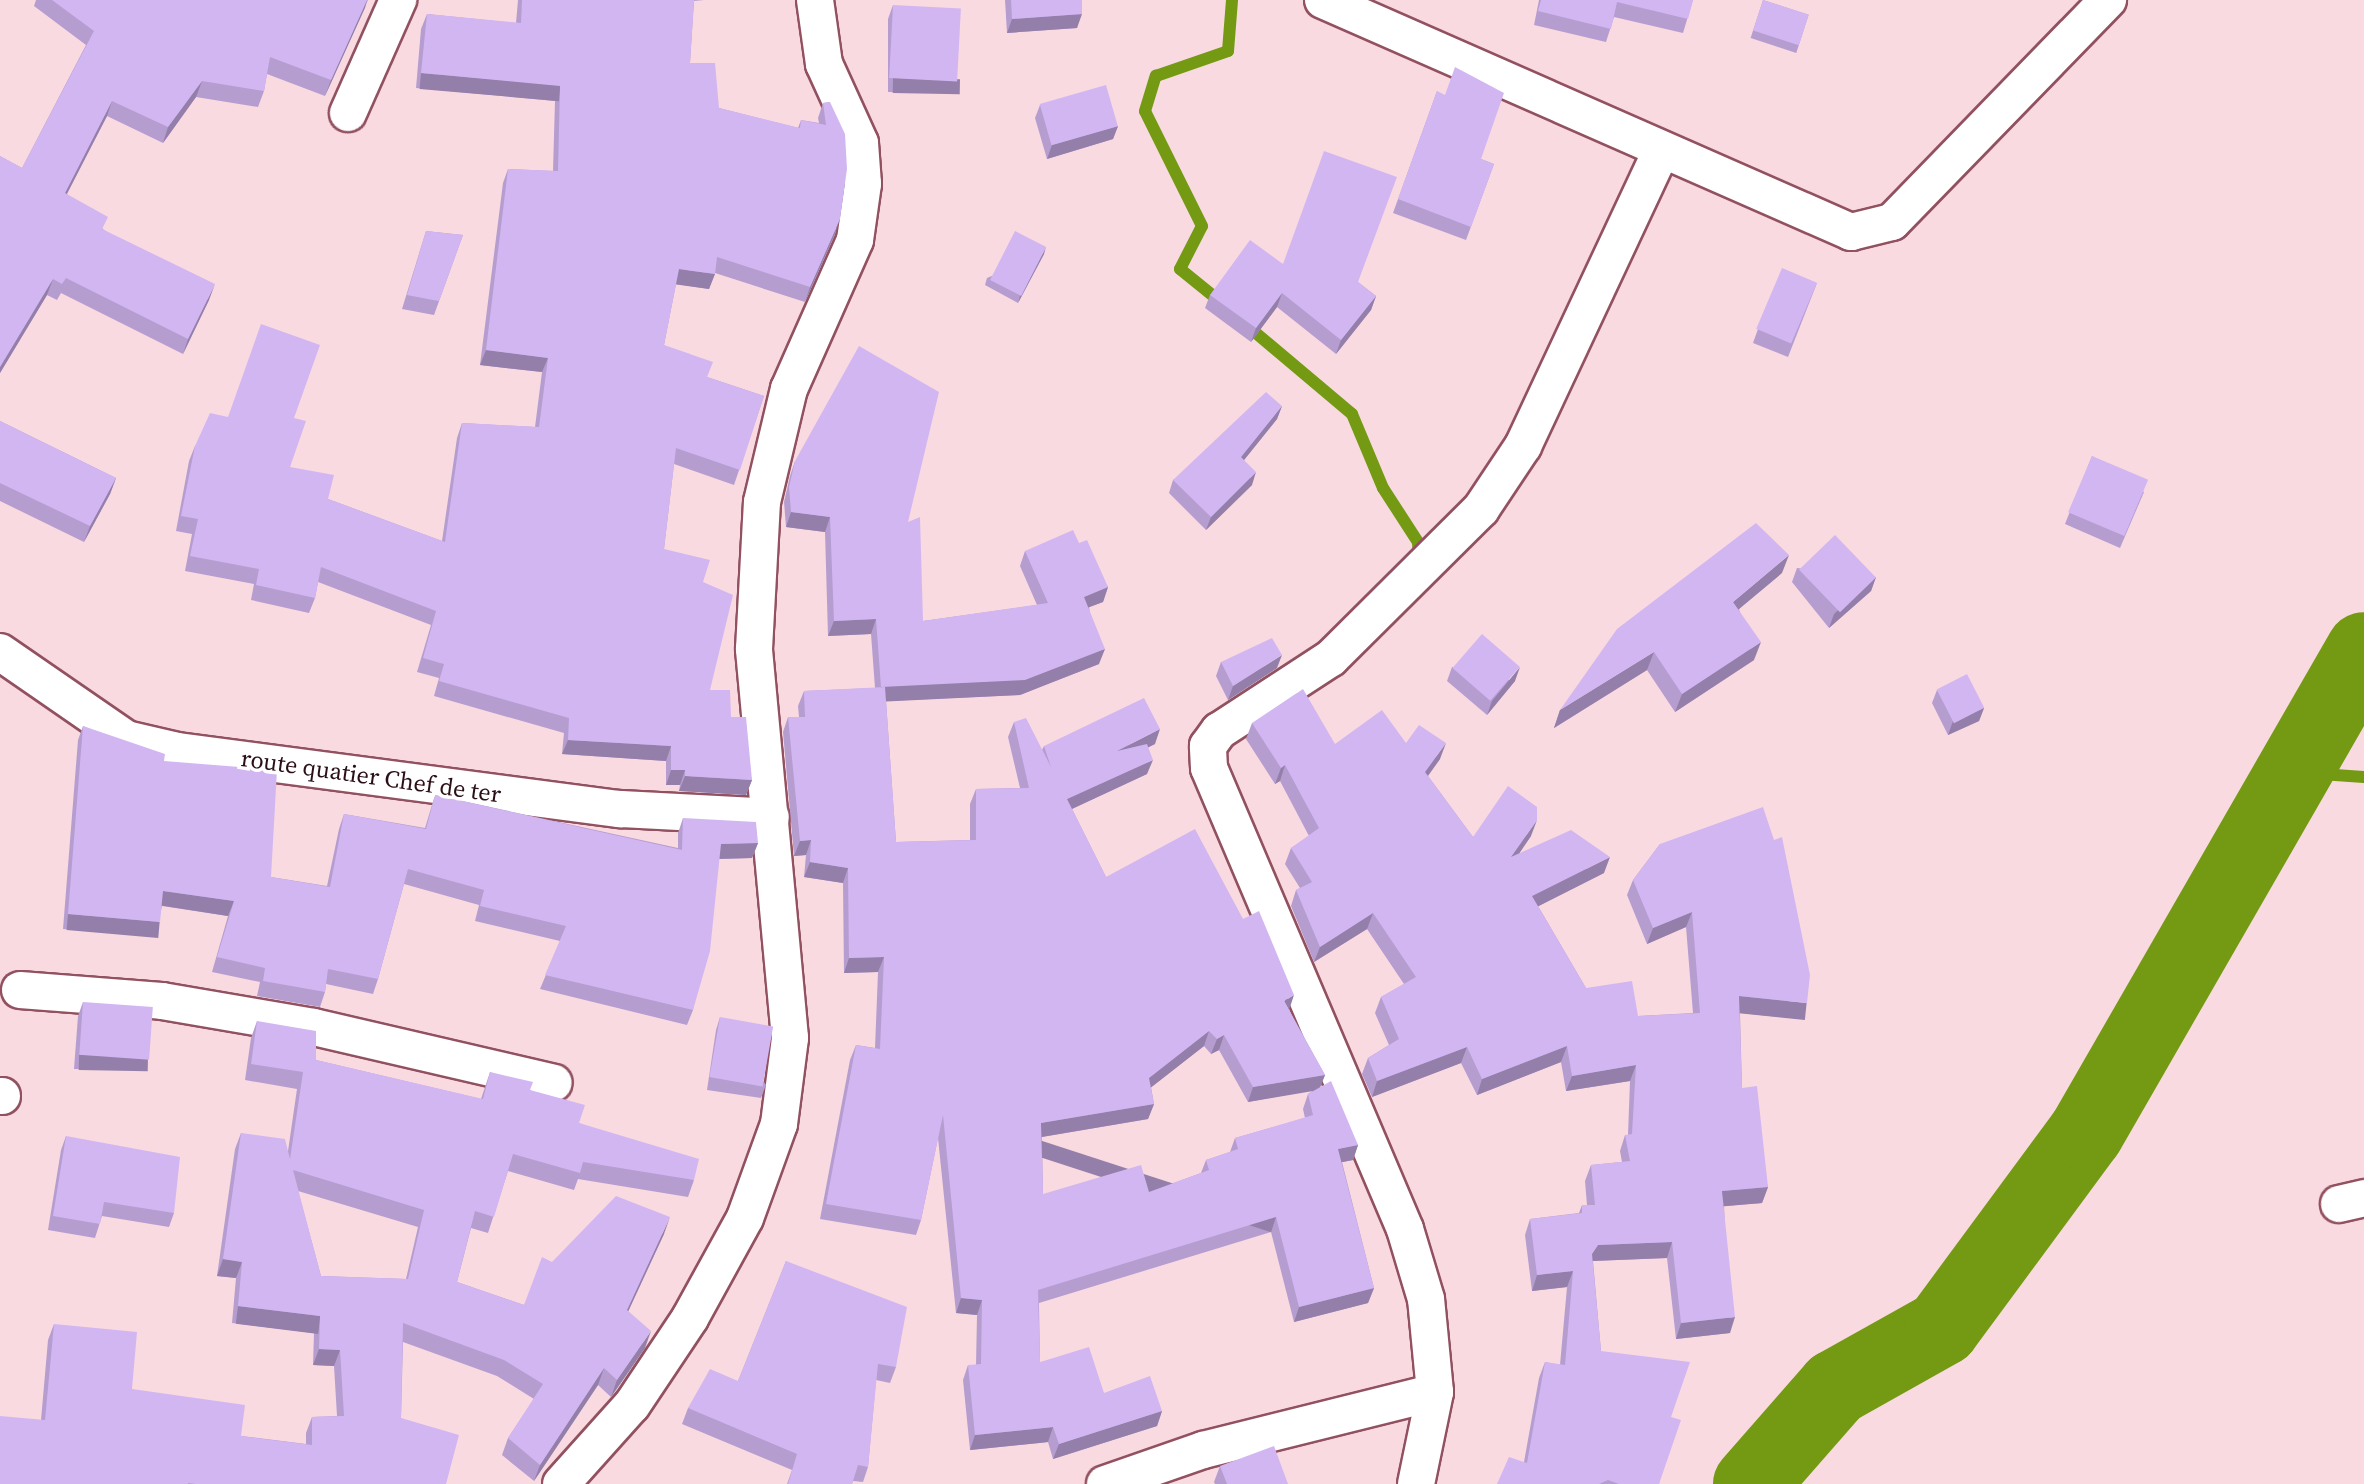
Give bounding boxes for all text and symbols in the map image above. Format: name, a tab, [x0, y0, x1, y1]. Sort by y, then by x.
street label: route quatier Chef de ter	[239, 743, 503, 809]

